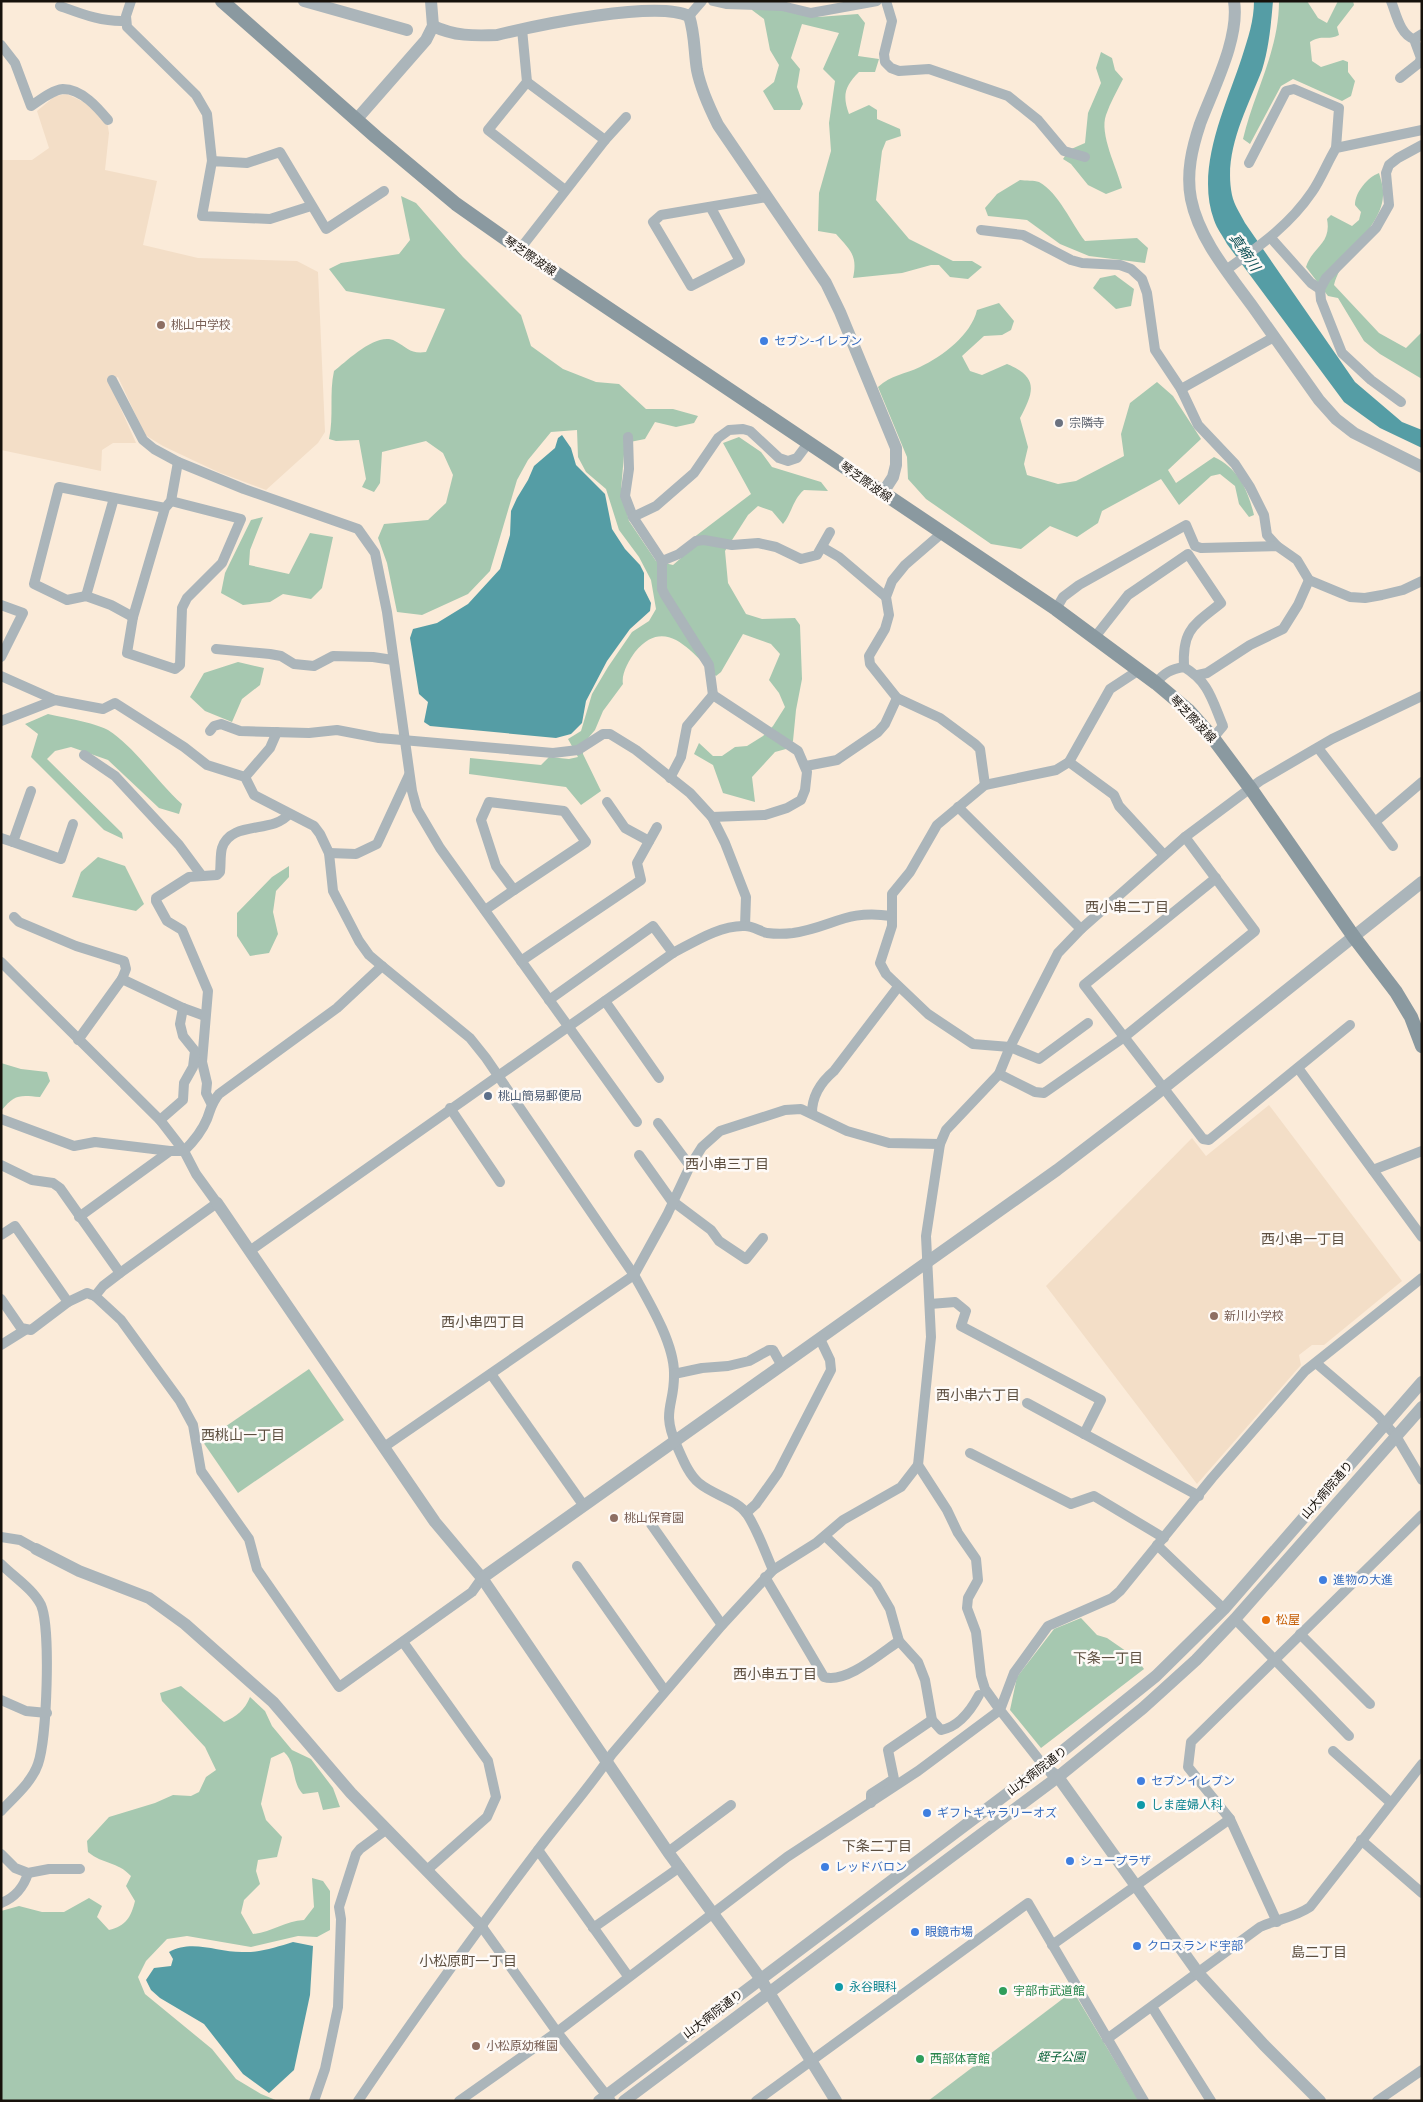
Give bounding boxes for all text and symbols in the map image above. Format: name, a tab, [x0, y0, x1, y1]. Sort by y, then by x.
water label: 真締川	[1226, 228, 1267, 276]
street label: 琴芝際波線	[501, 231, 560, 279]
place label: 桃山中学校	[171, 315, 231, 333]
marker: 桃山中学校	[155, 319, 167, 331]
place label: セブン-イレブン	[774, 331, 862, 349]
marker: セブン-イレブン	[758, 335, 770, 347]
place label: 宗隣寺	[1069, 413, 1105, 431]
marker: 宗隣寺	[1053, 417, 1065, 429]
street label: 琴芝際波線	[837, 457, 896, 506]
street label: 琴芝際波線	[1166, 690, 1221, 746]
district label: 西小串二丁目	[1085, 896, 1169, 916]
place label: 桃山簡易郵便局	[498, 1086, 582, 1104]
marker: 桃山簡易郵便局	[482, 1090, 494, 1102]
district label: 西小串三丁目	[685, 1153, 769, 1173]
district label: 西小串一丁目	[1261, 1228, 1345, 1248]
place label: 新川小学校	[1224, 1306, 1284, 1324]
marker: 新川小学校	[1208, 1310, 1220, 1322]
district label: 西小串四丁目	[441, 1311, 525, 1331]
district label: 西小串六丁目	[936, 1384, 1020, 1404]
district label: 西桃山一丁目	[201, 1424, 285, 1444]
street label: 山大病院通り	[1296, 1456, 1357, 1522]
place label: 桃山保育園	[624, 1508, 684, 1526]
marker: 桃山保育園	[608, 1512, 620, 1524]
place label: 進物の大進	[1333, 1570, 1393, 1588]
marker: 進物の大進	[1317, 1574, 1329, 1586]
place label: 松屋	[1276, 1610, 1300, 1628]
marker: 松屋	[1260, 1614, 1272, 1626]
district label: 下条一丁目	[1073, 1647, 1143, 1667]
district label: 西小串五丁目	[733, 1663, 817, 1683]
street label: 山大病院通り	[1002, 1741, 1071, 1799]
place label: セブンイレブン	[1151, 1771, 1235, 1789]
marker: セブンイレブン	[1135, 1775, 1147, 1787]
place label: しま産婦人科	[1151, 1795, 1223, 1813]
marker: しま産婦人科	[1135, 1799, 1147, 1811]
place label: ギフトギャラリーオズ	[937, 1803, 1057, 1821]
marker: ギフトギャラリーオズ	[921, 1807, 933, 1819]
district label: 下条二丁目	[842, 1835, 912, 1855]
place label: シュープラザ	[1080, 1851, 1151, 1869]
marker: シュープラザ	[1064, 1855, 1076, 1867]
place label: レッドバロン	[835, 1857, 907, 1875]
marker: レッドバロン	[819, 1861, 831, 1873]
place label: 眼鏡市場	[925, 1922, 973, 1940]
marker: 眼鏡市場	[909, 1926, 921, 1938]
place label: クロスランド宇部	[1147, 1936, 1243, 1954]
marker: クロスランド宇部	[1131, 1940, 1143, 1952]
district label: 島二丁目	[1291, 1941, 1347, 1961]
district label: 小松原町一丁目	[419, 1950, 517, 1970]
place label: 永谷眼科	[849, 1977, 897, 1995]
marker: 永谷眼科	[833, 1981, 845, 1993]
place label: 宇部市武道館	[1013, 1981, 1085, 1999]
street label: 山大病院通り	[678, 1984, 747, 2042]
marker: 宇部市武道館	[997, 1985, 1009, 1997]
place label: 小松原幼稚園	[486, 2036, 558, 2054]
marker: 小松原幼稚園	[470, 2040, 482, 2052]
park label: 蛭子公園	[1037, 2047, 1087, 2065]
place label: 西部体育館	[930, 2049, 990, 2067]
marker: 西部体育館	[914, 2053, 926, 2065]

